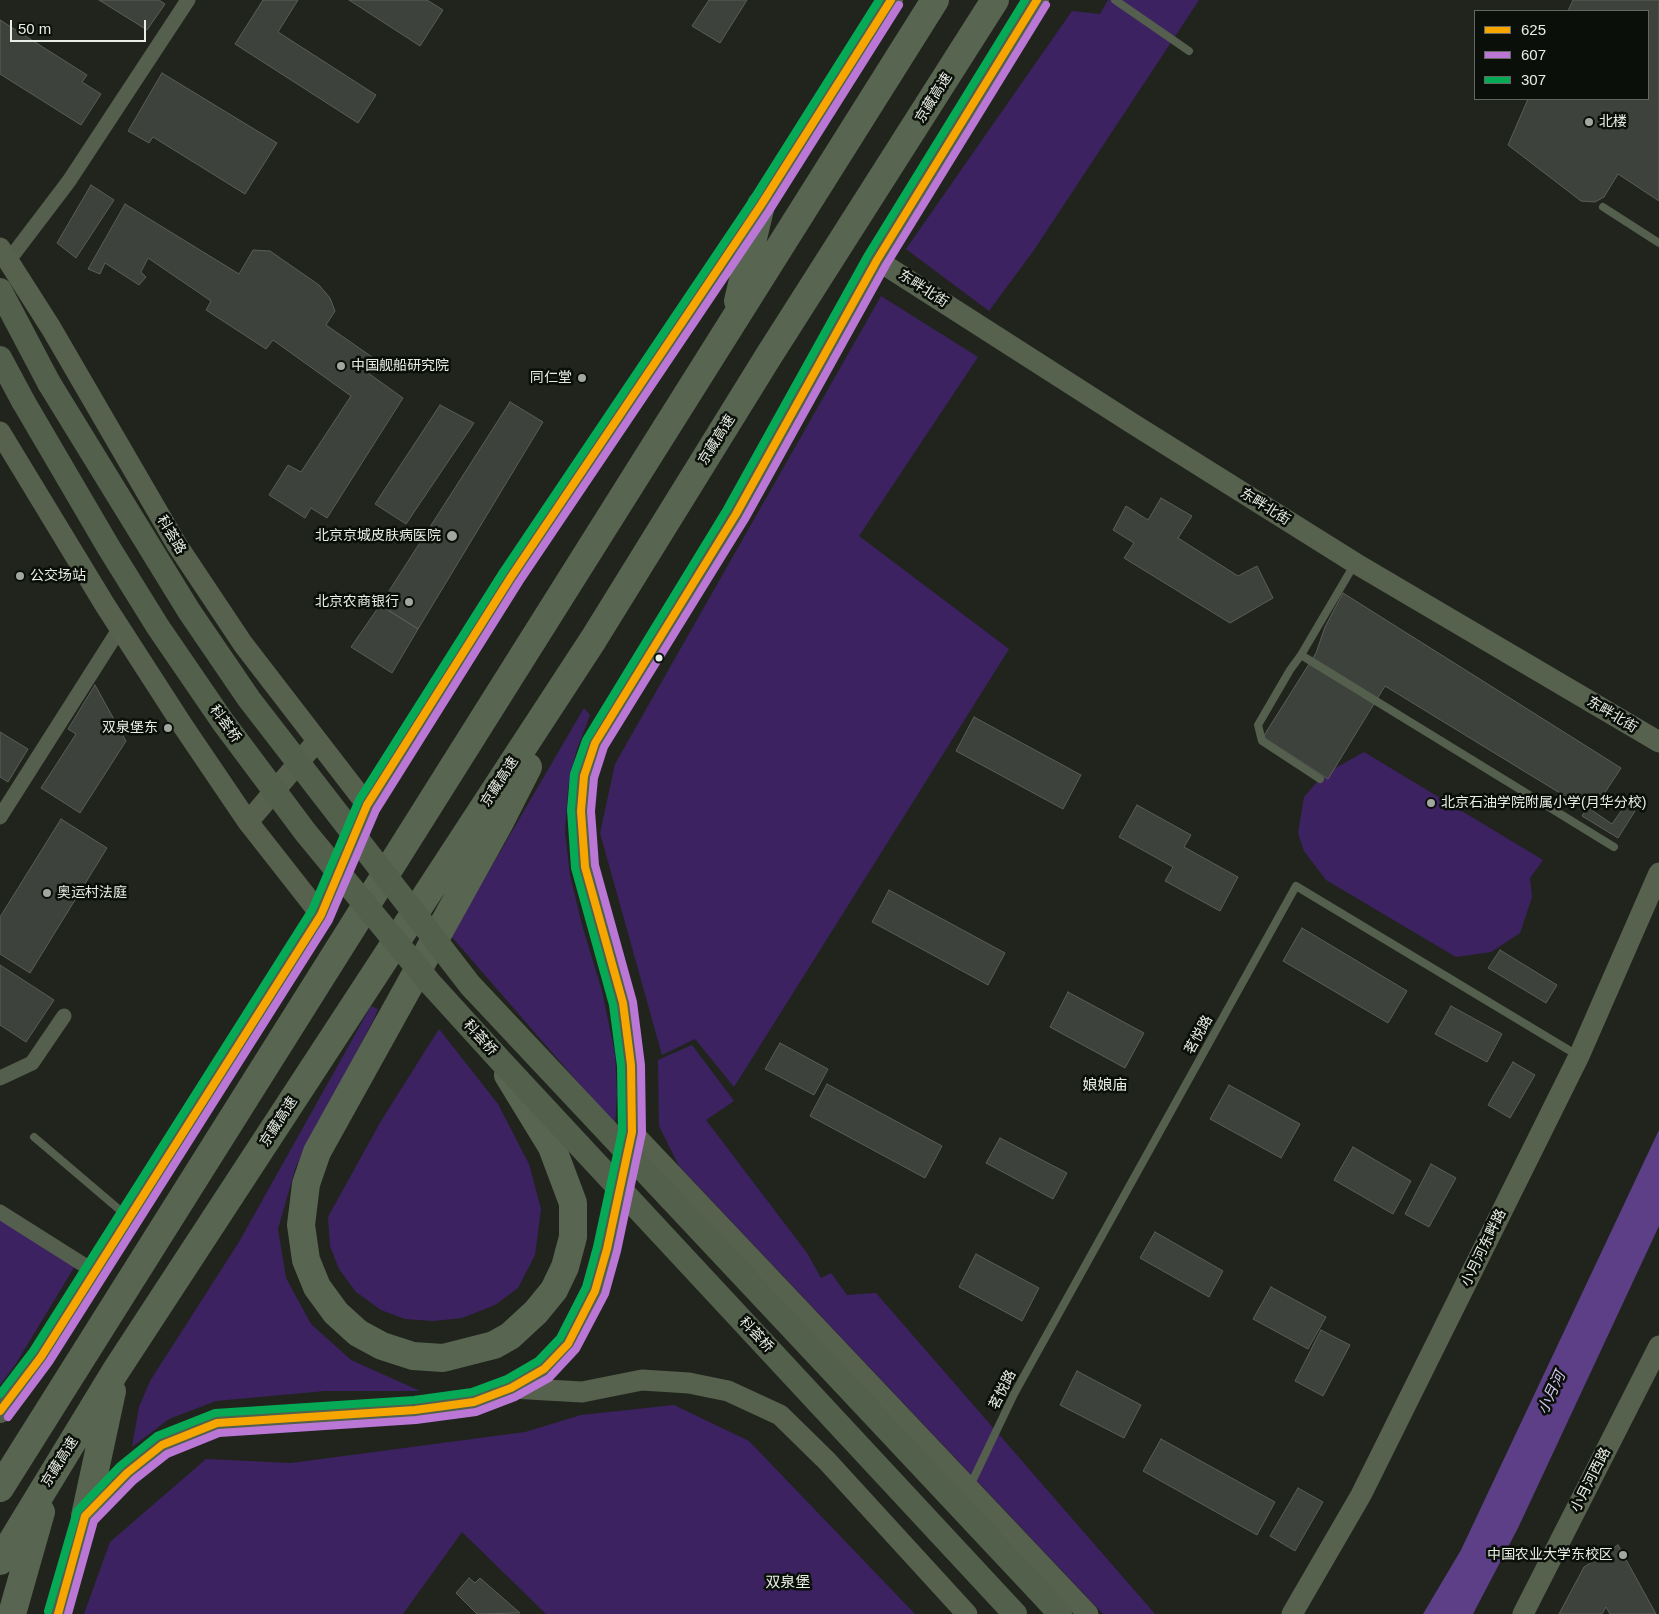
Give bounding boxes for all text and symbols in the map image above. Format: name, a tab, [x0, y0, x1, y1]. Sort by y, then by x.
scale bar	[12, 10, 149, 42]
legend	[1474, 10, 1649, 100]
text: 50 m	[18, 20, 51, 37]
text: 625	[1521, 21, 1546, 38]
text: 607	[1521, 46, 1546, 63]
street label: 京藏高速	[912, 70, 956, 126]
text: 307	[1521, 71, 1546, 88]
place label: 北楼	[1599, 114, 1627, 130]
marker: 北楼	[1583, 116, 1595, 128]
street label: 东畔北街	[895, 267, 951, 311]
place label: 中国舰船研究院	[351, 358, 449, 374]
marker: 中国舰船研究院	[335, 360, 347, 372]
place label: 同仁堂	[530, 370, 572, 386]
marker: 同仁堂	[576, 372, 588, 384]
street label: 京藏高速	[695, 412, 739, 468]
street label: 东畔北街	[1237, 485, 1293, 529]
street label: 科荟路	[153, 513, 189, 557]
place label: 北京京城皮肤病医院	[315, 528, 441, 544]
marker: 北京京城皮肤病医院	[445, 529, 459, 543]
place label: 公交场站	[30, 568, 86, 584]
marker: 公交场站	[14, 570, 26, 582]
place label: 北京农商银行	[315, 594, 399, 610]
marker: 北京农商银行	[403, 596, 415, 608]
unlabelled marker	[654, 653, 664, 663]
street label: 东畔北街	[1584, 693, 1640, 737]
street label: 科荟桥	[206, 702, 244, 746]
place label: 双泉堡东	[102, 720, 158, 736]
marker: 双泉堡东	[162, 722, 174, 734]
street label: 京藏高速	[478, 754, 522, 810]
place label: 北京石油学院附属小学(月华分校)	[1441, 795, 1646, 811]
marker: 北京石油学院附属小学(月华分校)	[1425, 797, 1437, 809]
place label: 奥运村法庭	[57, 885, 127, 901]
marker: 奥运村法庭	[41, 887, 53, 899]
street label: 茗悦路	[1181, 1013, 1217, 1057]
street label: 科荟桥	[460, 1017, 500, 1059]
district label: 娘娘庙	[1083, 1077, 1127, 1095]
street label: 京藏高速	[257, 1094, 301, 1150]
street label: 小月河东畔路	[1458, 1207, 1510, 1289]
street label: 科荟桥	[736, 1314, 776, 1356]
street label: 茗悦路	[986, 1367, 1020, 1413]
water label: 小月河	[1534, 1369, 1570, 1417]
street label: 京藏高速	[38, 1434, 82, 1490]
street label: 小月河西路	[1568, 1445, 1614, 1515]
place label: 中国农业大学东校区	[1487, 1547, 1613, 1563]
marker: 中国农业大学东校区	[1617, 1549, 1629, 1561]
district label: 双泉堡	[766, 1574, 810, 1592]

